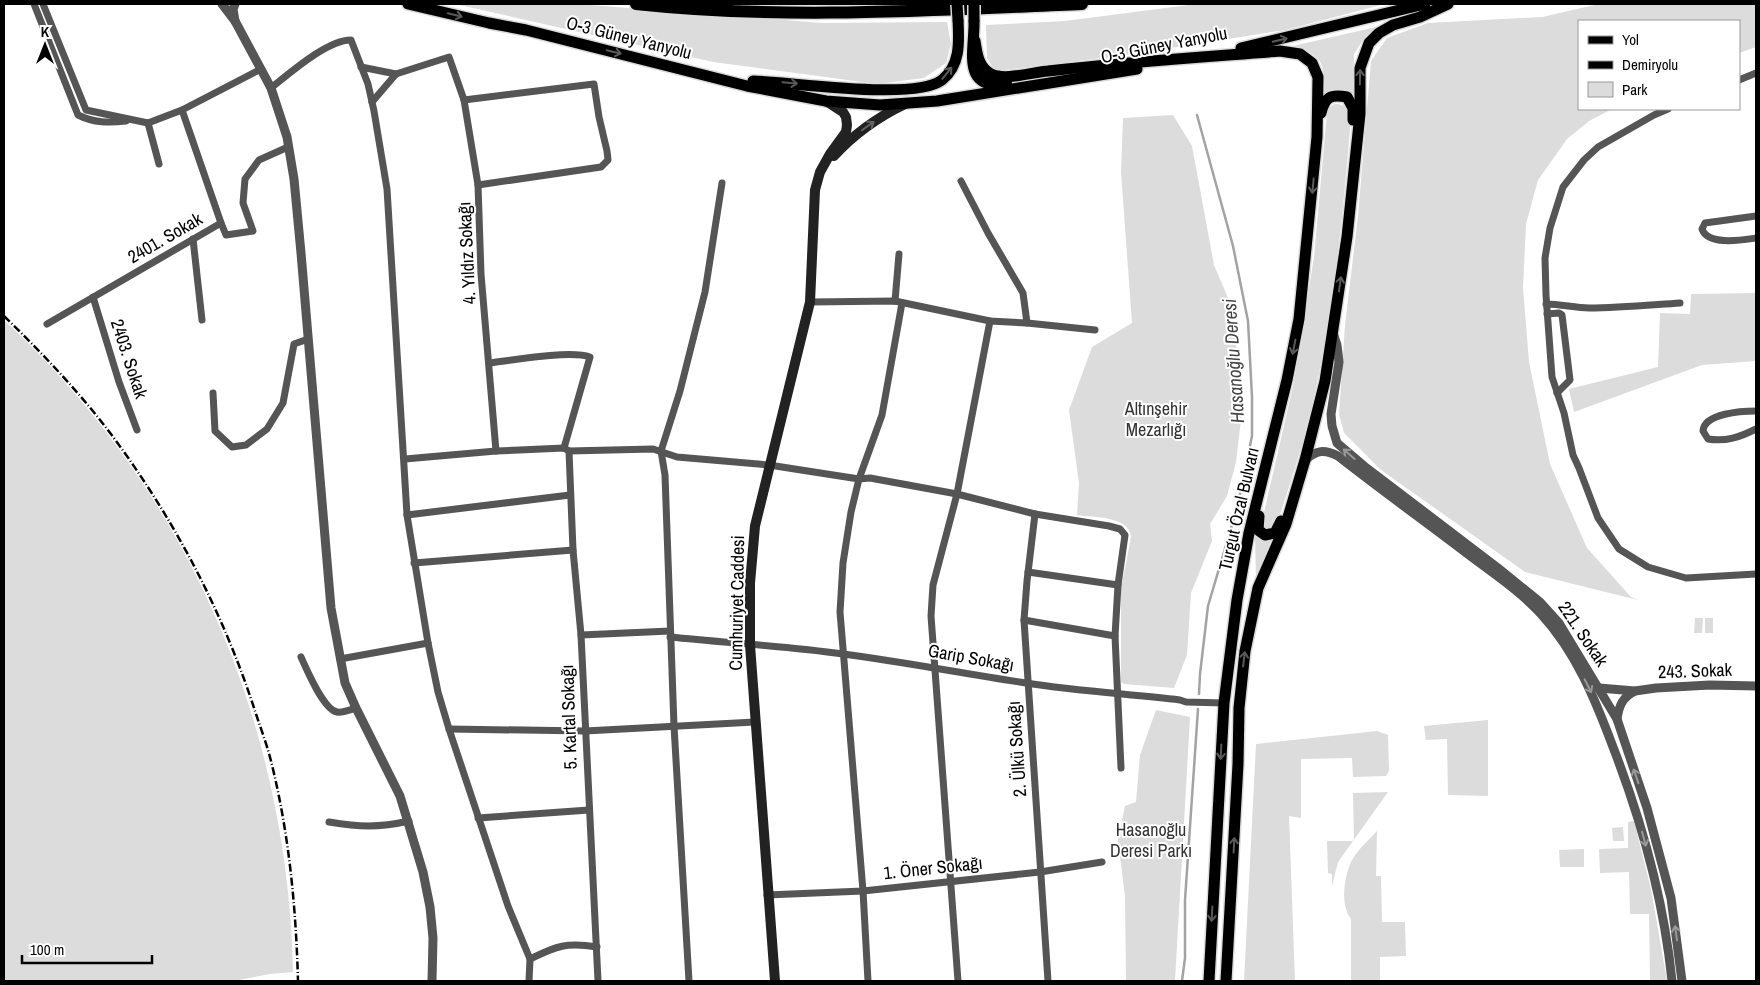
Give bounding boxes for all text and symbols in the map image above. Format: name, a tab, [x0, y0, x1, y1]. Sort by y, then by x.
street label: O-3 Güney Yanyolu	[564, 10, 694, 65]
one-way arrow	[447, 11, 463, 20]
north arrow	[20, 20, 70, 70]
street label: O-3 Güney Yanyolu	[1099, 20, 1229, 69]
legend	[1578, 20, 1740, 110]
text: K	[41, 23, 50, 41]
text: Yol	[1622, 29, 1639, 50]
one-way arrow	[1272, 35, 1288, 44]
one-way arrow	[605, 48, 621, 57]
text: Demiryolu	[1622, 54, 1678, 75]
one-way arrow	[942, 67, 953, 80]
one-way arrow	[1355, 69, 1365, 85]
one-way arrow	[782, 79, 798, 88]
text: Park	[1622, 79, 1648, 100]
one-way arrow	[861, 121, 875, 131]
one-way arrow	[1308, 177, 1317, 193]
street label: 4. Yıldız Sokağı	[451, 201, 482, 305]
street label: 2401. Sokak	[123, 206, 207, 269]
one-way arrow	[1336, 277, 1346, 293]
water label: Hasanoğlu Deresi	[1216, 297, 1250, 424]
street label: 2403. Sokak	[105, 316, 154, 402]
one-way arrow	[1288, 339, 1298, 355]
park label: Altınşehir Mezarlığı	[1124, 396, 1187, 442]
street label: Turgut Özal Bulvarı	[1212, 445, 1265, 573]
one-way arrow	[1342, 448, 1355, 459]
street label: Cumhuriyet Caddesi	[723, 535, 750, 671]
street label: 221. Sokak	[1552, 596, 1615, 672]
street label: Garip Sokağı	[926, 638, 1016, 677]
one-way arrow	[1239, 652, 1249, 668]
street label: 243. Sokak	[1658, 657, 1733, 684]
street label: 5. Kartal Sokağı	[554, 664, 583, 770]
one-way arrow	[1584, 678, 1593, 693]
street label: 2. Ülkü Sokağı	[1001, 700, 1032, 798]
one-way arrow	[1217, 744, 1226, 760]
one-way arrow	[1631, 768, 1641, 784]
park label: Hasanoğlu Deresi Parkı	[1110, 817, 1192, 863]
one-way arrow	[1640, 830, 1649, 846]
one-way arrow	[1229, 837, 1238, 853]
street label: 1. Öner Sokağı	[882, 850, 984, 885]
one-way arrow	[1208, 906, 1217, 922]
one-way arrow	[1671, 925, 1681, 941]
scale bar	[22, 932, 152, 964]
text: 100 m	[30, 939, 64, 960]

